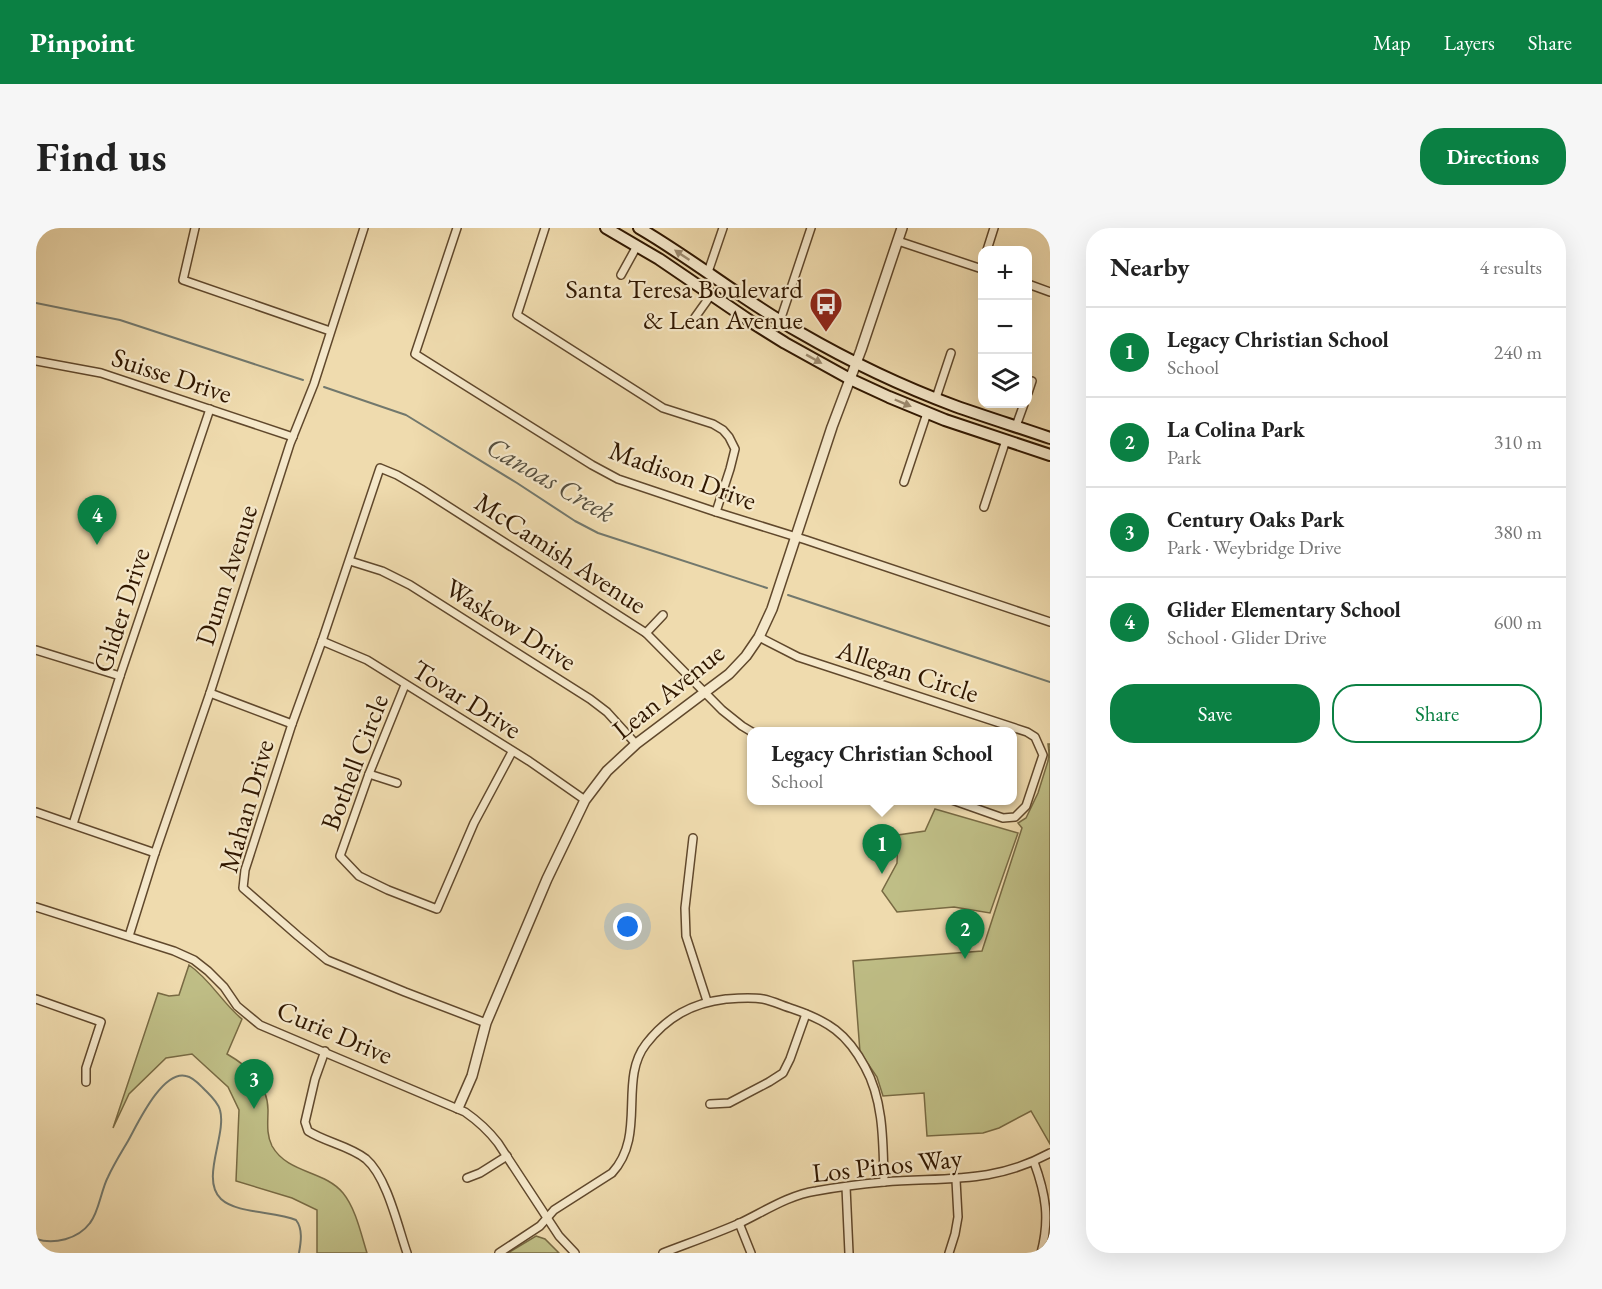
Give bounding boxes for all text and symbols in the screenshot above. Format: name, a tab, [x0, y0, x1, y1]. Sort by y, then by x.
text: Pinpoint	[30, 24, 135, 60]
text: Map	[1373, 29, 1411, 56]
text: Layers	[1444, 29, 1495, 56]
text: Share	[1528, 29, 1572, 56]
button: Directions	[1420, 128, 1566, 185]
text: Find us	[36, 129, 167, 184]
map controls	[978, 246, 1032, 408]
button: +	[978, 246, 1032, 300]
one-way arrow	[674, 250, 690, 261]
text: Nearby	[1110, 250, 1190, 284]
text: 4 results	[1479, 254, 1542, 280]
place label: Santa Teresa Boulevard & Lean Avenue	[565, 271, 803, 337]
bus stop icon: Santa Teresa Boulevard & Lean Avenue	[808, 286, 844, 333]
button: −	[978, 300, 1032, 354]
text: Legacy Christian School	[1167, 325, 1389, 354]
street label: Suisse Drive	[107, 339, 237, 411]
text: 1	[1124, 339, 1135, 365]
text: 240 m	[1494, 339, 1542, 365]
one-way arrow	[805, 354, 822, 364]
button: layers	[978, 354, 1032, 408]
text: School	[1167, 354, 1219, 380]
one-way arrow	[895, 398, 913, 408]
text: La Colina Park	[1167, 415, 1305, 444]
water label: Canoas Creek	[480, 428, 622, 530]
text: 2	[1124, 429, 1135, 455]
text: 310 m	[1494, 429, 1542, 455]
street label: Madison Drive	[605, 432, 761, 518]
text: Park	[1167, 444, 1201, 470]
street label: McCamish Avenue	[468, 484, 654, 622]
pin: 4	[78, 496, 116, 545]
street label: Dunn Avenue	[187, 500, 265, 650]
text: Century Oaks Park	[1167, 505, 1344, 534]
text: 3	[1124, 519, 1135, 545]
text: 380 m	[1494, 519, 1542, 545]
text: Park · Weybridge Drive	[1167, 534, 1341, 560]
street label: Glider Drive	[84, 543, 158, 677]
street label: Waskow Drive	[439, 570, 583, 678]
text: Glider Elementary School	[1167, 595, 1401, 624]
text: 4	[1124, 609, 1135, 635]
text: 600 m	[1494, 609, 1542, 635]
text: School · Glider Drive	[1167, 624, 1327, 650]
street label: Allegan Circle	[832, 631, 983, 710]
street label: Lean Avenue	[605, 635, 731, 747]
street label: Tovar Drive	[406, 652, 528, 746]
button: Save	[1110, 684, 1320, 743]
button: Share	[1332, 684, 1542, 743]
street label: Bothell Circle	[312, 689, 396, 835]
popup	[747, 727, 1017, 805]
street label: Mahan Drive	[210, 736, 282, 876]
text: Legacy Christian School	[771, 739, 993, 768]
text: School	[771, 768, 823, 794]
pin: 1	[862, 824, 902, 874]
pin: 2	[946, 910, 984, 959]
your location	[613, 912, 642, 941]
street label: Curie Drive	[272, 992, 398, 1072]
pin: 3	[234, 1060, 274, 1109]
street label: Los Pinos Way	[810, 1140, 964, 1190]

